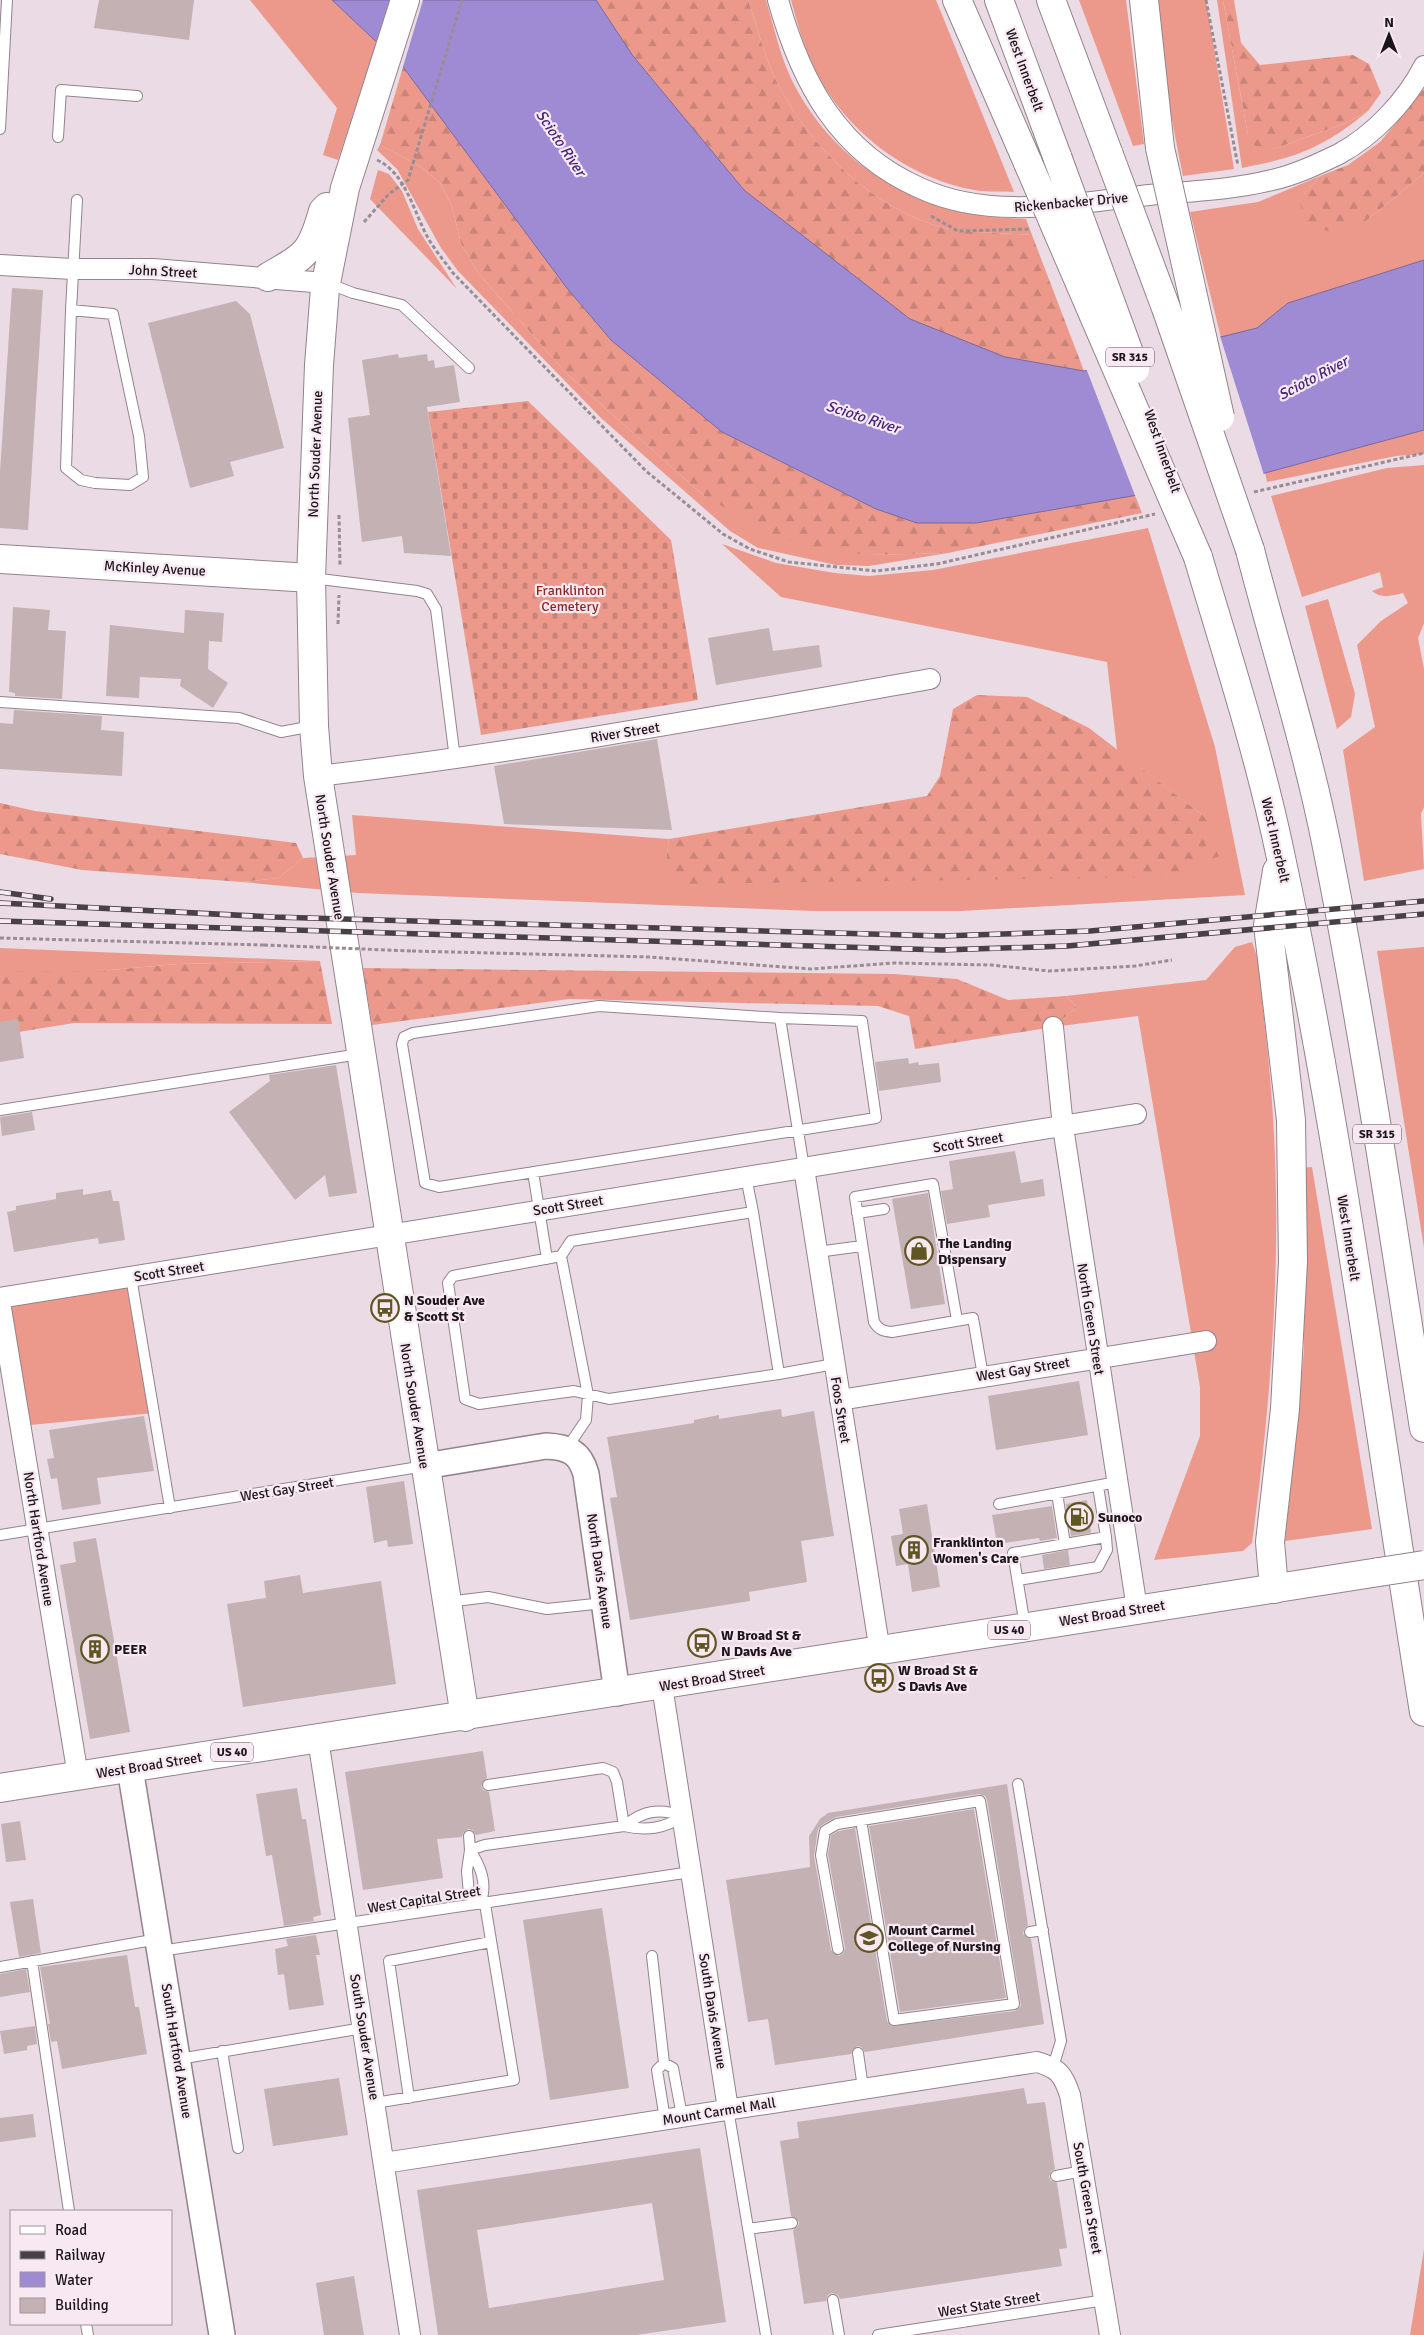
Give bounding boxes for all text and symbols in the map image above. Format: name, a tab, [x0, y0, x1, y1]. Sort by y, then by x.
north arrow	[1364, 10, 1414, 60]
text: N	[1384, 14, 1394, 31]
street label: West Innerbelt	[1002, 26, 1047, 114]
water label: Scioto River	[532, 106, 591, 182]
street label: Rickenbacker Drive	[1013, 189, 1129, 216]
street label: John Street	[128, 261, 198, 282]
road number: SR 315	[1106, 348, 1154, 367]
water label: Scioto River	[1275, 351, 1353, 404]
street label: North Souder Avenue	[305, 390, 326, 518]
water label: Scioto River	[824, 397, 904, 438]
street label: West Innerbelt	[1140, 407, 1185, 495]
street label: McKinley Avenue	[104, 557, 206, 580]
park label: Franklinton Cemetery	[536, 582, 604, 615]
street label: River Street	[589, 719, 661, 746]
street label: North Souder Avenue	[311, 793, 348, 921]
street label: West Innerbelt	[1257, 796, 1294, 885]
road number: SR 315	[1353, 1124, 1401, 1144]
street label: Scott Street	[932, 1129, 1004, 1156]
street label: Scott Street	[532, 1192, 604, 1219]
street label: West Innerbelt	[1333, 1194, 1364, 1283]
place label: The Landing Dispensary	[938, 1235, 1012, 1268]
shop icon: The Landing Dispensary	[904, 1236, 934, 1266]
street label: Scott Street	[133, 1258, 205, 1285]
street label: North Green Street	[1073, 1262, 1108, 1376]
place label: N Souder Ave & Scott St	[404, 1292, 485, 1325]
bus stop icon: N Souder Ave & Scott St	[370, 1293, 400, 1323]
street label: North Souder Avenue	[396, 1342, 433, 1470]
street label: West Gay Street	[975, 1354, 1071, 1385]
street label: Foos Street	[827, 1376, 854, 1445]
street label: North Hartford Avenue	[19, 1471, 58, 1608]
street label: West Gay Street	[239, 1474, 335, 1505]
fuel station icon: Sunoco	[1064, 1502, 1094, 1532]
place label: Sunoco	[1098, 1509, 1142, 1526]
street label: North Davis Avenue	[583, 1512, 616, 1630]
place label: Franklinton Women's Care	[933, 1534, 1019, 1567]
building icon: Franklinton Women's Care	[899, 1535, 929, 1565]
street label: West Broad Street	[1058, 1597, 1166, 1630]
road number: US 40	[988, 1620, 1030, 1640]
place label: W Broad St & N Davis Ave	[721, 1627, 802, 1660]
bus stop icon: W Broad St & N Davis Ave	[687, 1628, 717, 1658]
building icon: PEER	[80, 1634, 110, 1664]
place label: PEER	[114, 1641, 147, 1658]
street label: West Broad Street	[658, 1662, 766, 1695]
place label: W Broad St & S Davis Ave	[898, 1662, 979, 1695]
bus stop icon: W Broad St & S Davis Ave	[864, 1663, 894, 1693]
road number: US 40	[211, 1742, 253, 1761]
street label: West Broad Street	[95, 1749, 203, 1782]
street label: West Capital Street	[366, 1882, 482, 1917]
place label: Mount Carmel College of Nursing	[888, 1922, 1001, 1955]
school or university icon: Mount Carmel College of Nursing	[854, 1923, 884, 1953]
street label: South Davis Avenue	[695, 1952, 730, 2070]
street label: South Souder Avenue	[346, 1973, 383, 2101]
street label: South Hartford Avenue	[157, 1982, 196, 2120]
street label: Mount Carmel Mall	[661, 2094, 777, 2129]
street label: South Green Street	[1069, 2141, 1106, 2256]
legend	[10, 2210, 172, 2325]
text: Road	[55, 2221, 87, 2239]
text: Railway	[55, 2246, 105, 2264]
text: Water	[55, 2271, 93, 2289]
street label: West State Street	[937, 2288, 1042, 2321]
text: Building	[55, 2296, 109, 2314]

